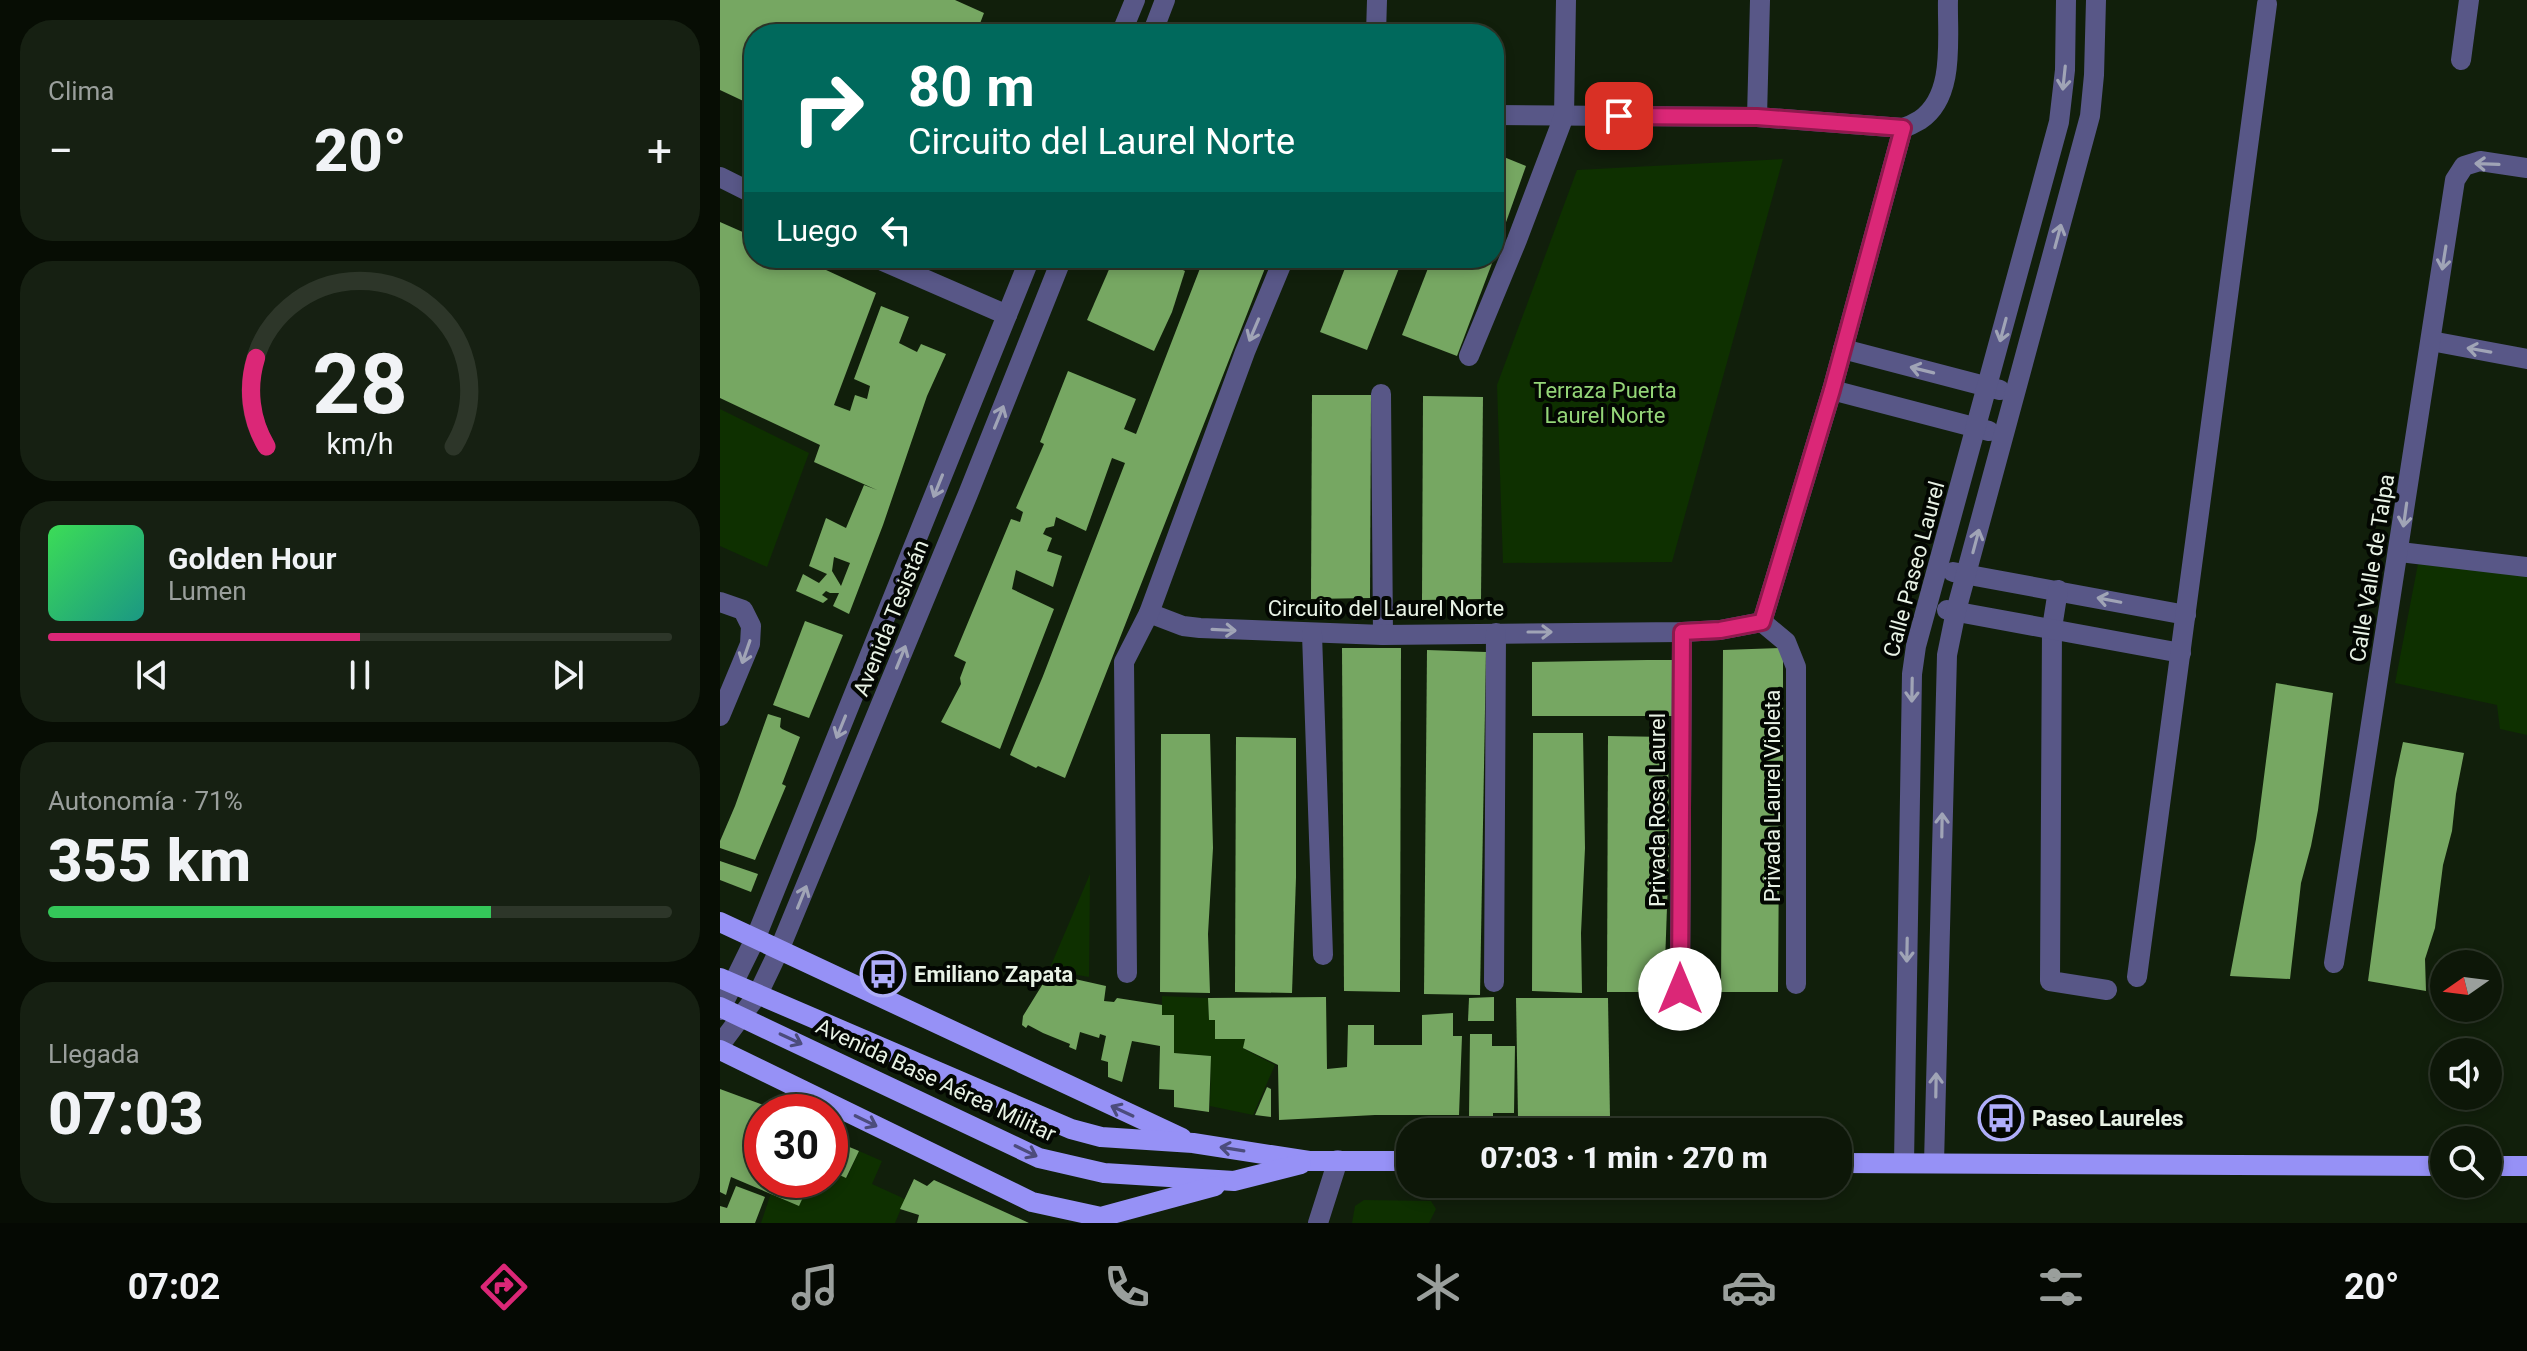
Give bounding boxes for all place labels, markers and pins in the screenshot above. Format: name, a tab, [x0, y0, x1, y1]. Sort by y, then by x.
pin	[1585, 82, 1653, 150]
bus stop icon: Emiliano Zapata	[859, 950, 907, 998]
place label: Emiliano Zapata	[914, 962, 1074, 987]
bus stop icon: Paseo Laureles	[1977, 1094, 2025, 1142]
place label: Paseo Laureles	[2032, 1106, 2184, 1131]

